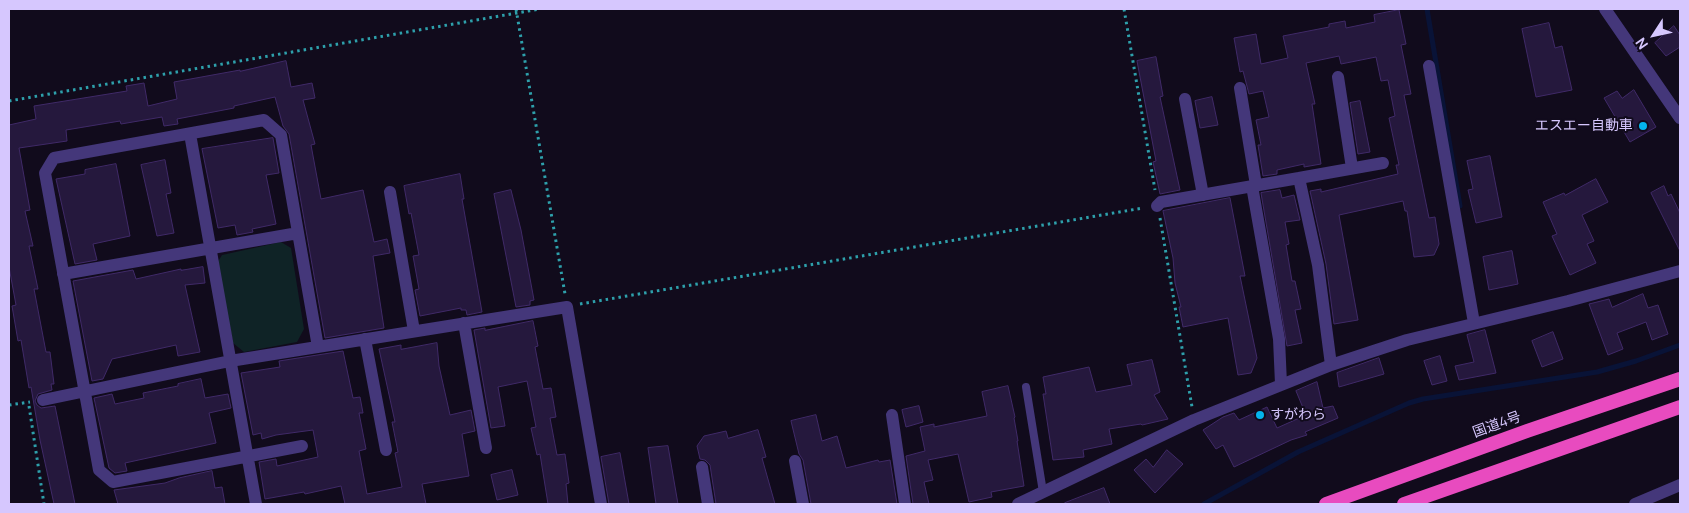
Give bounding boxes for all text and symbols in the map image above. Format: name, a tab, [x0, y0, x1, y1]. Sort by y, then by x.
north arrow	[1629, 10, 1679, 60]
text: N	[1631, 34, 1652, 53]
place label: エスエー自動車	[1535, 118, 1633, 134]
marker: エスエー自動車	[1637, 120, 1649, 132]
place label: すがわら	[1270, 407, 1326, 423]
marker: すがわら	[1254, 409, 1266, 421]
street label: 国道4号	[1471, 409, 1523, 441]

